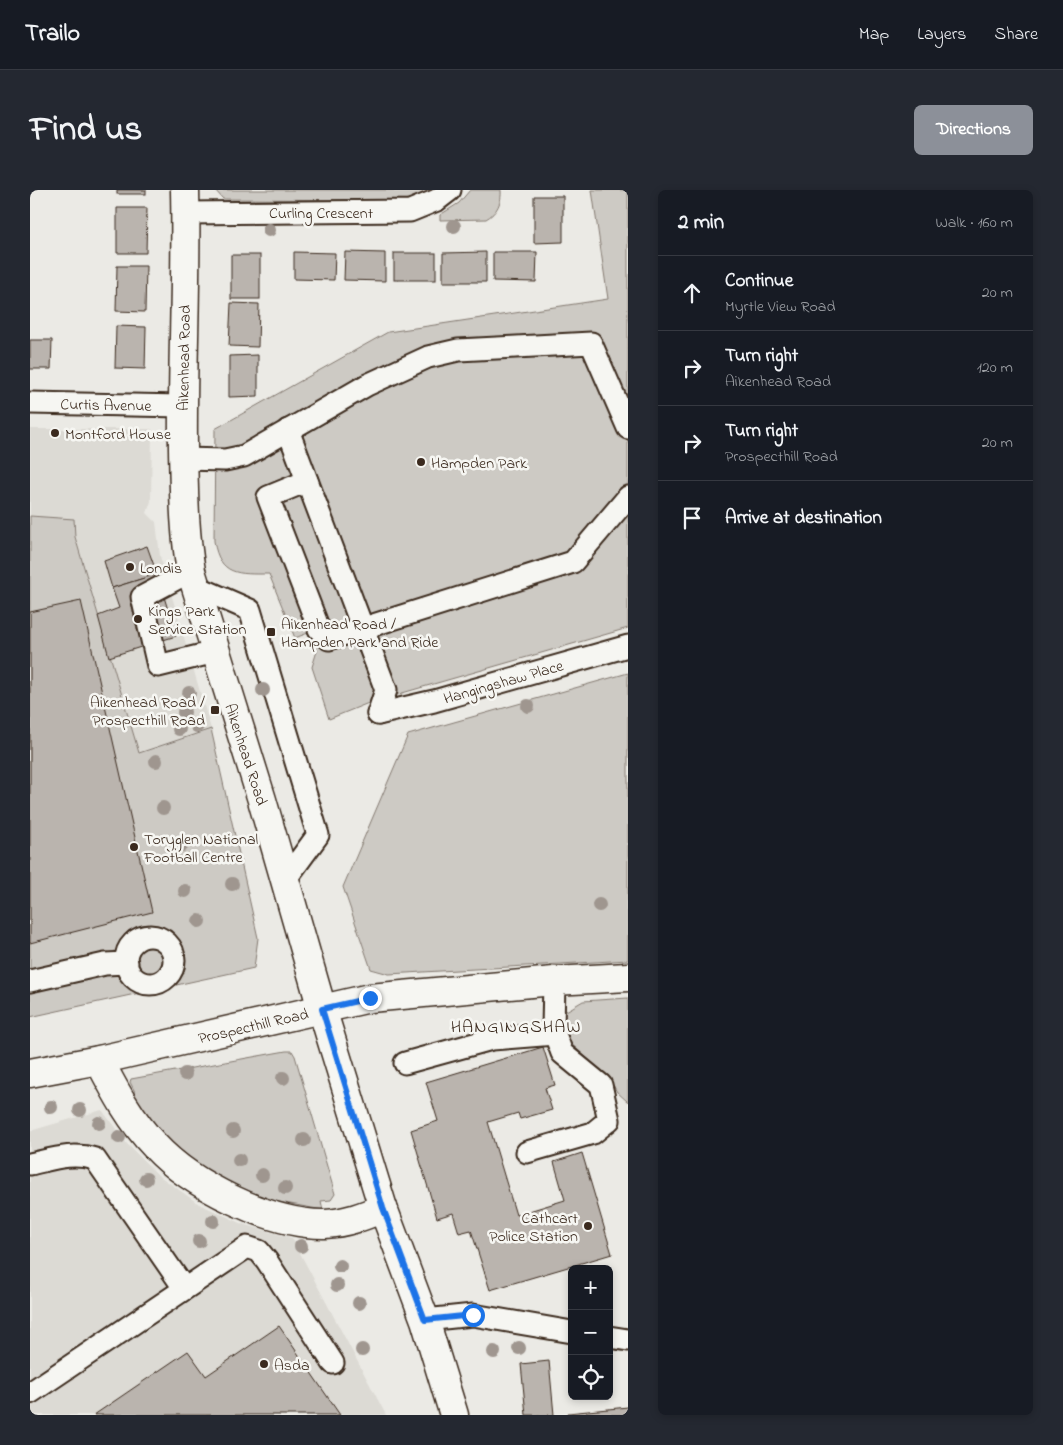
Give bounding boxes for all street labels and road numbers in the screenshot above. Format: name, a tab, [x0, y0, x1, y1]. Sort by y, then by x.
street label: Curling Crescent	[269, 202, 374, 226]
street label: Aikenhead Road	[172, 305, 198, 411]
street label: Curtis Avenue	[60, 393, 153, 419]
street label: Hangingshaw Place	[441, 654, 567, 712]
street label: Aikenhead Road	[217, 700, 273, 809]
street label: Prospecthill Road	[196, 1003, 311, 1051]

